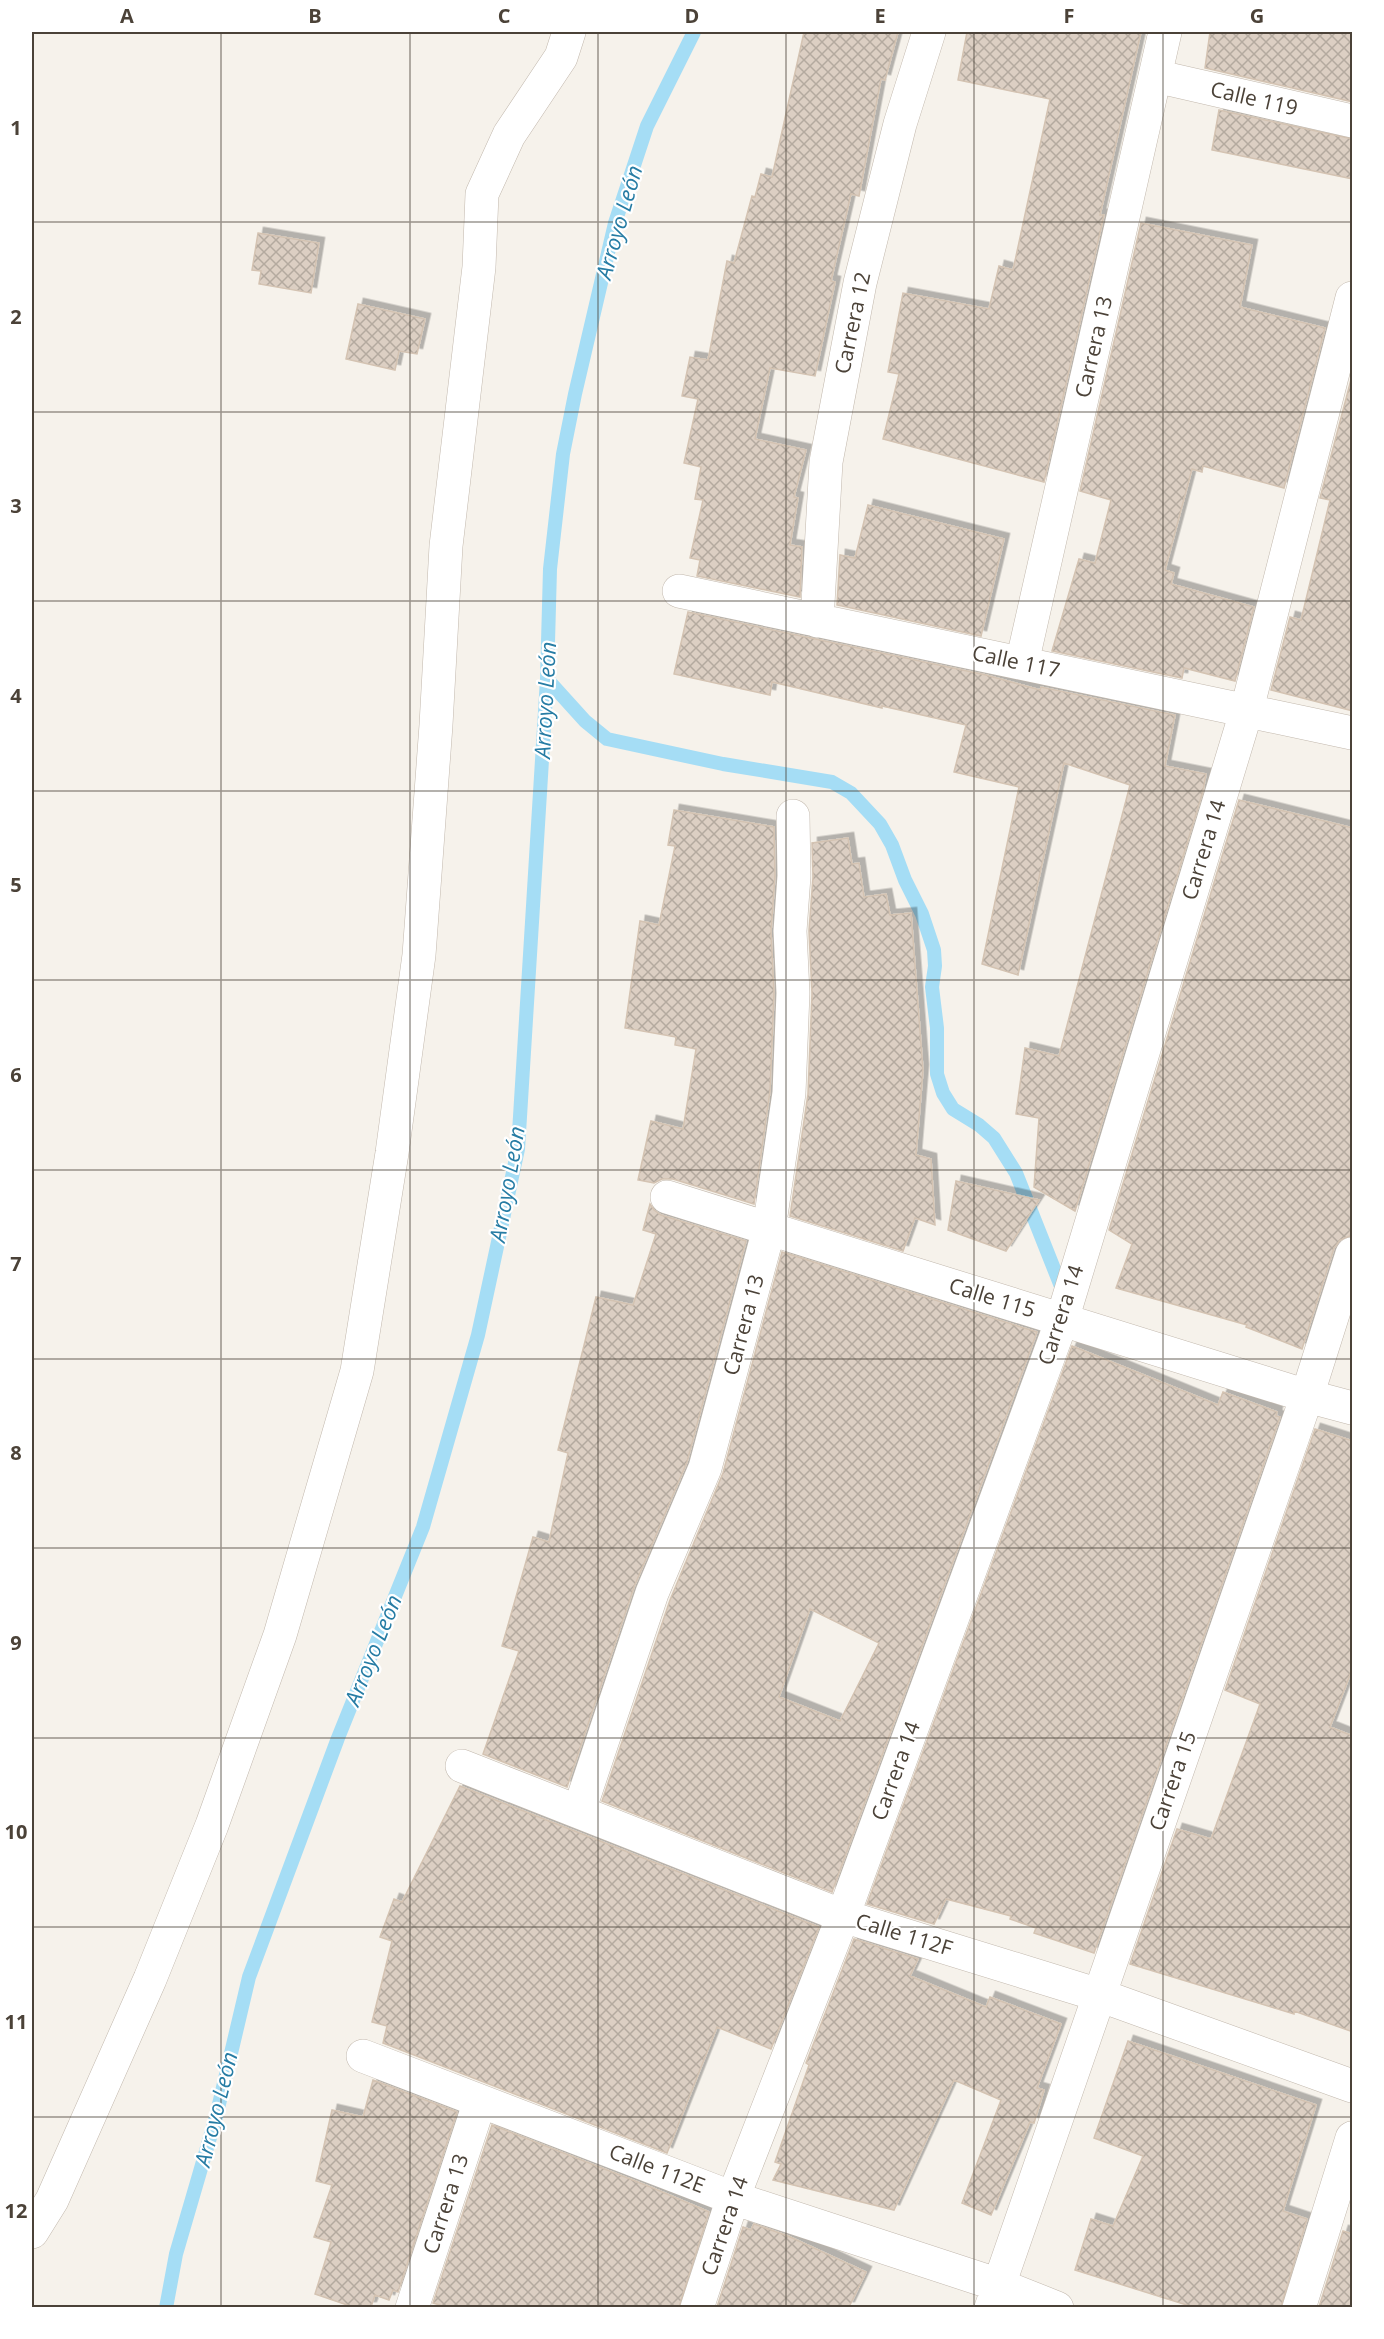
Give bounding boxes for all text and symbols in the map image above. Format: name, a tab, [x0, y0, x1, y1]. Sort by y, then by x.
text: A	[120, 2, 134, 29]
text: B	[308, 2, 322, 29]
text: C	[498, 2, 511, 29]
text: D	[685, 2, 699, 29]
text: E	[874, 2, 886, 29]
text: F	[1064, 2, 1074, 29]
text: G	[1250, 2, 1264, 29]
street label: Calle 119	[1208, 74, 1301, 122]
text: 1	[10, 114, 22, 141]
water label: Arroyo León	[587, 161, 649, 284]
street label: Carrera 12	[828, 269, 876, 376]
street label: Carrera 13	[1068, 293, 1118, 400]
text: 2	[10, 303, 22, 330]
text: 3	[10, 492, 22, 519]
street label: Calle 117	[970, 638, 1063, 684]
water label: Arroyo León	[526, 641, 562, 761]
text: 4	[10, 682, 22, 709]
street label: Carrera 14	[1175, 796, 1232, 903]
text: 5	[10, 871, 22, 898]
text: 6	[10, 1061, 22, 1088]
water label: Arroyo León	[481, 1124, 531, 1246]
text: 7	[10, 1250, 22, 1277]
street label: Carrera 14	[1031, 1261, 1089, 1368]
street label: Carrera 13	[716, 1271, 770, 1378]
street label: Calle 115	[946, 1271, 1039, 1323]
text: 8	[10, 1439, 22, 1466]
water label: Arroyo León	[336, 1590, 408, 1711]
text: 9	[10, 1629, 22, 1656]
street label: Carrera 14	[864, 1717, 926, 1824]
street label: Carrera 15	[1142, 1727, 1202, 1834]
text: 10	[5, 1818, 27, 1845]
street label: Calle 112F	[853, 1906, 956, 1962]
text: 11	[5, 2008, 27, 2035]
water label: Arroyo León	[186, 2048, 244, 2171]
street label: Calle 112E	[605, 2137, 709, 2199]
street label: Carrera 13	[416, 2150, 474, 2257]
street label: Carrera 14	[694, 2172, 754, 2279]
text: 12	[5, 2197, 27, 2224]

